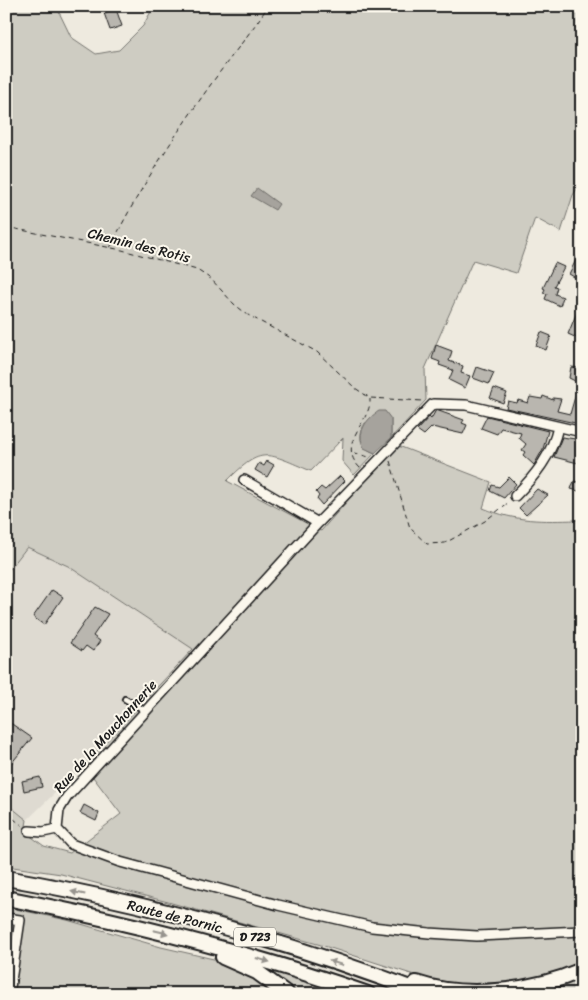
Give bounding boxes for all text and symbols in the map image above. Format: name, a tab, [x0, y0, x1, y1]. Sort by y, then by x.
street label: Chemin des Rotis	[85, 221, 193, 270]
street label: Rue de la Mouchonnerie	[47, 674, 163, 799]
one-way arrow	[71, 889, 86, 897]
street label: Route de Pornic	[125, 893, 225, 940]
road number: D 723	[234, 928, 276, 946]
one-way arrow	[153, 929, 168, 937]
one-way arrow	[255, 956, 270, 964]
one-way arrow	[329, 958, 344, 966]

